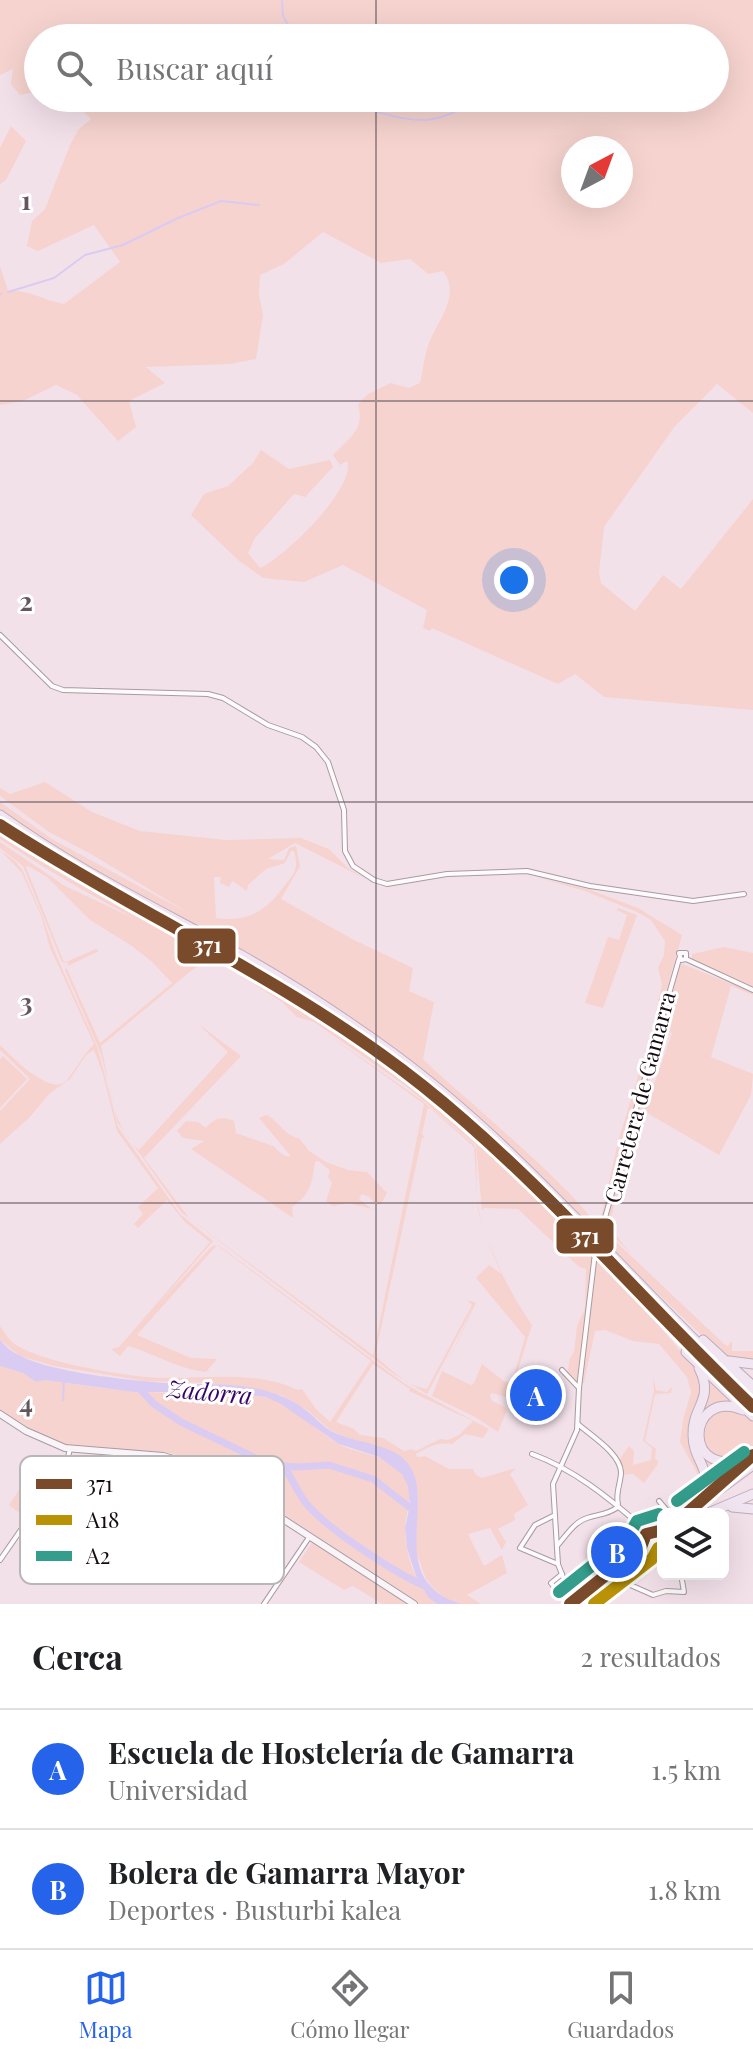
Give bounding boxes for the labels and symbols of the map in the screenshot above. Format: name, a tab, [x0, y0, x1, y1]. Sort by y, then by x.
north arrow	[561, 136, 633, 208]
text: 1	[21, 182, 31, 217]
your location	[494, 560, 534, 600]
text: 2	[19, 583, 33, 618]
line badge: 371	[176, 927, 237, 965]
text: 371	[192, 929, 222, 959]
text: 3	[20, 984, 32, 1019]
street label: Carretera de Gamarra	[596, 988, 682, 1206]
line badge: 371	[555, 1217, 615, 1255]
text: 371	[570, 1220, 600, 1250]
pin: A	[510, 1365, 562, 1425]
water label: Zadorra	[165, 1371, 254, 1411]
text: 4	[19, 1385, 33, 1420]
legend	[20, 1456, 284, 1584]
text: 371	[86, 1468, 113, 1498]
text: A18	[85, 1504, 119, 1534]
pin: B	[591, 1522, 643, 1582]
text: A2	[85, 1540, 110, 1570]

